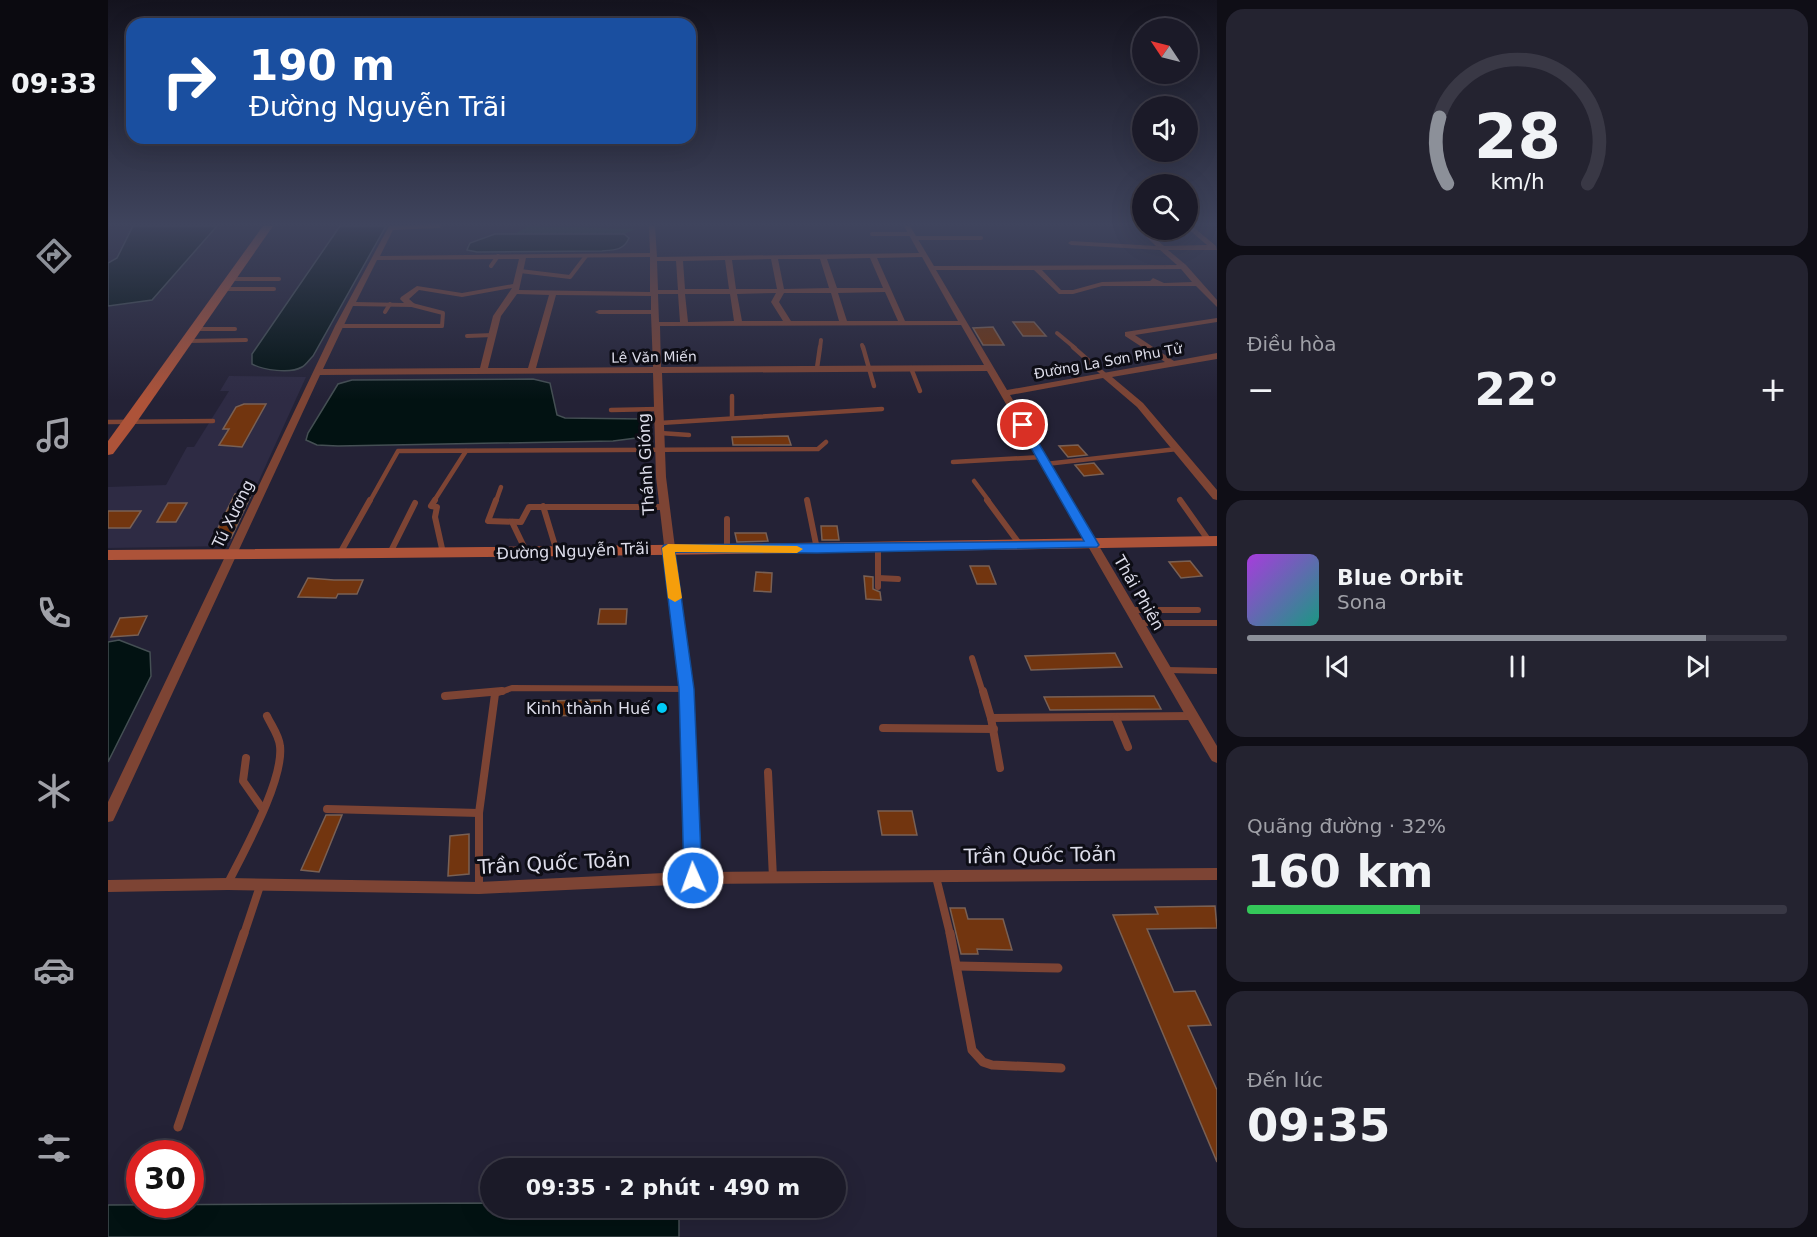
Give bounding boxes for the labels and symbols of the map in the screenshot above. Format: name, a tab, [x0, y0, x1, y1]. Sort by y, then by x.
north arrow	[1132, 18, 1198, 84]
street label: Đường La Sơn Phu Tử	[1033, 340, 1184, 382]
street label: Lê Văn Miến	[611, 348, 697, 366]
pin	[997, 399, 1048, 450]
street label: Thánh Gióng	[634, 413, 658, 516]
street label: Tú Xương	[208, 477, 258, 552]
street label: Đường Nguyễn Trãi	[496, 539, 650, 563]
street label: Thái Phiên	[1109, 551, 1168, 634]
place label: Kinh thành Huế	[526, 699, 650, 718]
marker: Kinh thành Huế	[655, 701, 669, 715]
street label: Trần Quốc Toản	[962, 842, 1117, 868]
position arrow	[661, 846, 725, 910]
street label: Trần Quốc Toản	[476, 847, 631, 879]
speed limit sign: 30	[126, 1140, 204, 1218]

